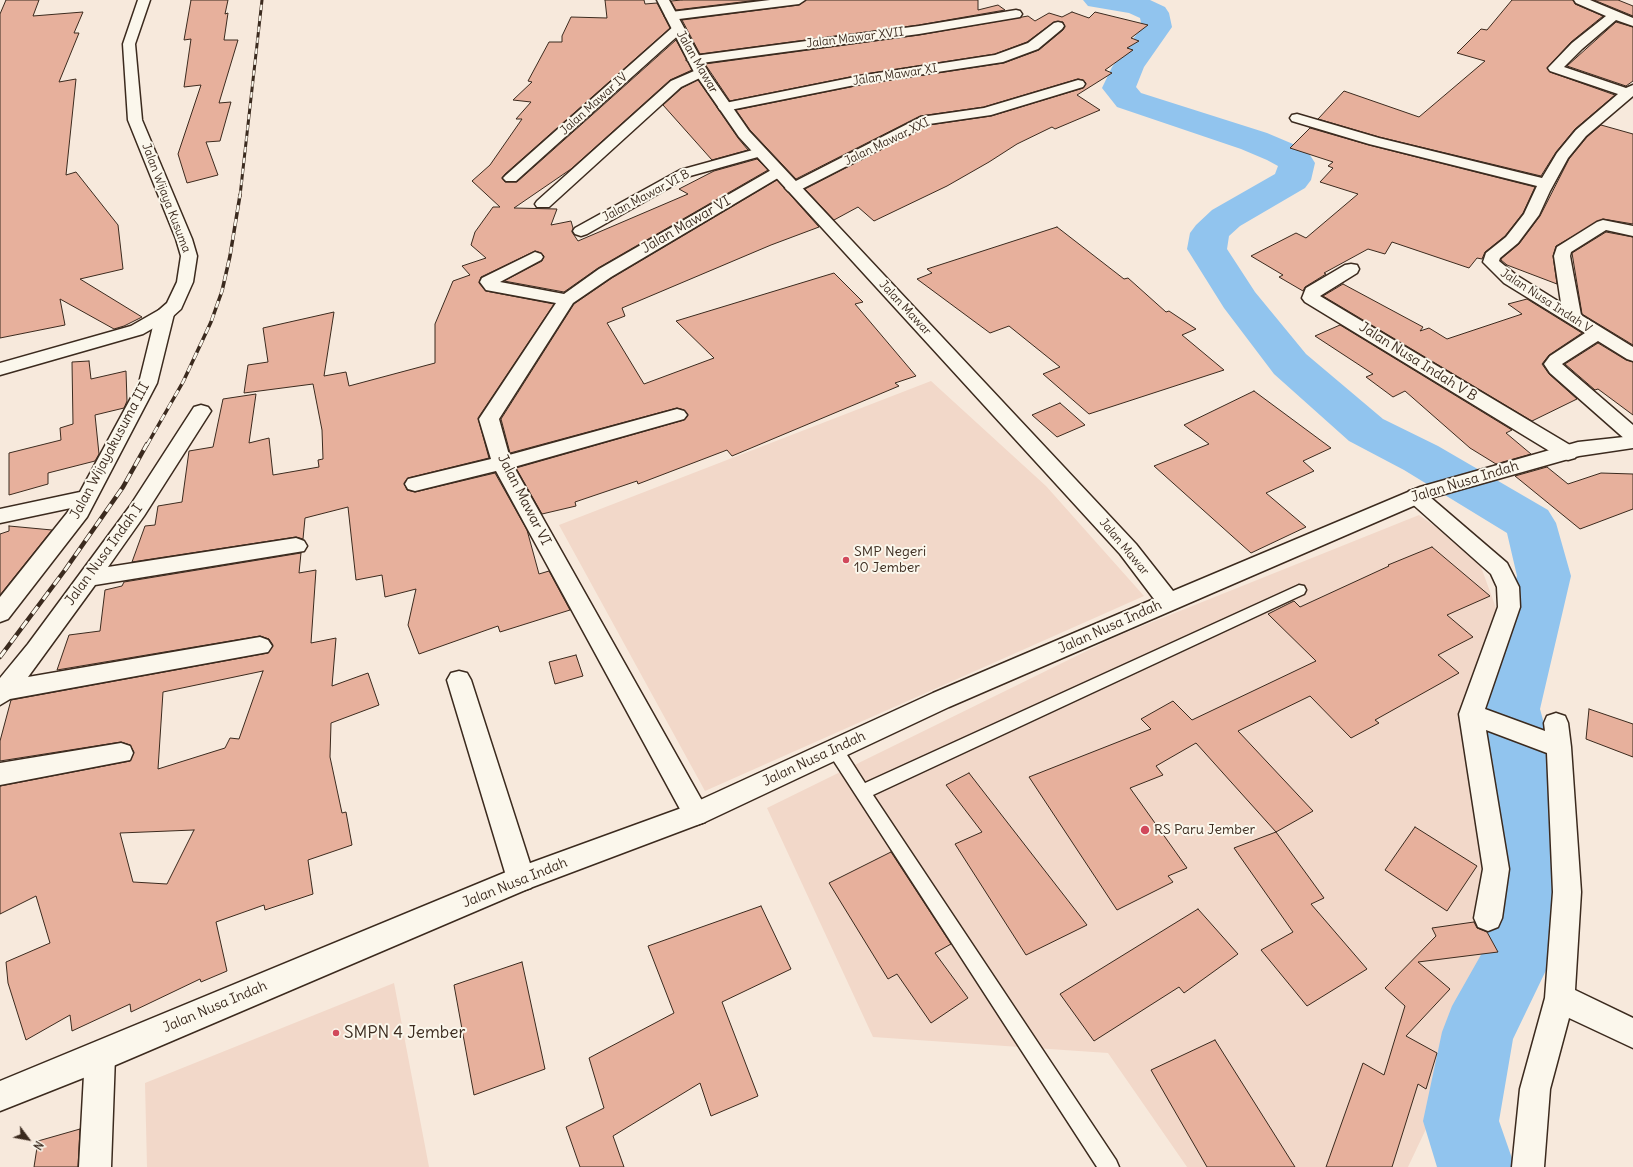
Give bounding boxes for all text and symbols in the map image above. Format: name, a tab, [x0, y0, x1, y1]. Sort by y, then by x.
street label: Jalan Mawar XVII	[805, 25, 905, 51]
street label: Jalan Mawar	[673, 28, 721, 96]
street label: Jalan Mawar XI	[852, 61, 938, 89]
street label: Jalan Mawar IV	[557, 70, 631, 138]
street label: Jalan Mawar XXI	[842, 115, 932, 169]
street label: Jalan Wijaya Kusuma	[138, 141, 194, 255]
street label: Jalan Mawar VI B	[600, 167, 692, 225]
street label: Jalan Mawar VI	[639, 193, 733, 257]
street label: Jalan Nusa Indah V	[1498, 266, 1594, 336]
street label: Jalan Mawar	[876, 278, 934, 338]
street label: Jalan Nusa Indah V B	[1356, 319, 1480, 405]
street label: Jalan Wijayakusuma III	[67, 380, 153, 522]
street label: Jalan Mawar VI	[494, 452, 554, 548]
street label: Jalan Nusa Indah	[1409, 458, 1521, 506]
street label: Jalan Nusa Indah I	[62, 501, 146, 609]
street label: Jalan Mawar	[1096, 516, 1152, 578]
place label: SMP Negeri 10 Jember	[854, 544, 926, 576]
marker: SMP Negeri 10 Jember	[841, 555, 851, 565]
street label: Jalan Nusa Indah	[1056, 597, 1164, 657]
street label: Jalan Nusa Indah	[760, 728, 868, 790]
place label: RS Paru Jember	[1154, 822, 1255, 838]
marker: RS Paru Jember	[1139, 824, 1151, 836]
street label: Jalan Nusa Indah	[460, 854, 570, 912]
street label: Jalan Nusa Indah	[160, 977, 270, 1037]
place label: SMPN 4 Jember	[344, 1023, 465, 1043]
marker: SMPN 4 Jember	[331, 1028, 341, 1038]
north arrow	[8, 1119, 48, 1159]
text: N	[30, 1138, 46, 1152]

